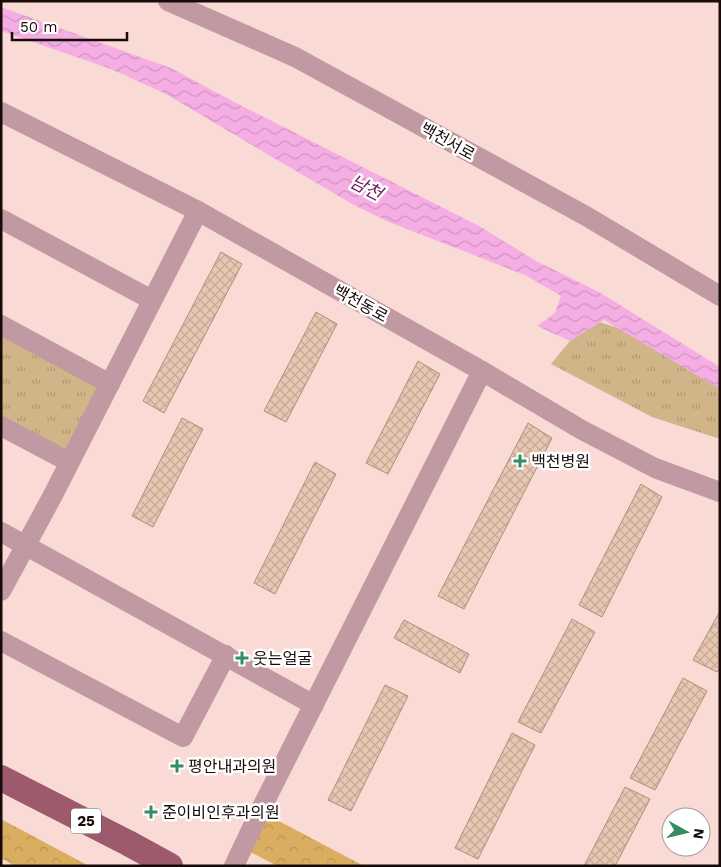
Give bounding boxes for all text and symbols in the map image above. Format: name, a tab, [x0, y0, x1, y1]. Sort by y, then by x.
scale bar	[12, 10, 128, 42]
text: 50 m	[20, 18, 57, 36]
street label: 백천서로	[417, 119, 478, 164]
water label: 남천	[347, 171, 388, 206]
street label: 백천동로	[330, 281, 391, 326]
place label: 백천병원	[531, 452, 590, 471]
marker: 백천병원	[513, 454, 527, 468]
place label: 웃는얼굴	[253, 649, 312, 668]
marker: 웃는얼굴	[235, 651, 249, 665]
place label: 평안내과의원	[188, 757, 276, 776]
marker: 평안내과의원	[170, 759, 184, 773]
place label: 준이비인후과의원	[162, 803, 280, 822]
marker: 준이비인후과의원	[144, 805, 158, 819]
north arrow	[661, 807, 711, 857]
road number: 25	[71, 808, 101, 834]
text: N	[690, 828, 708, 840]

